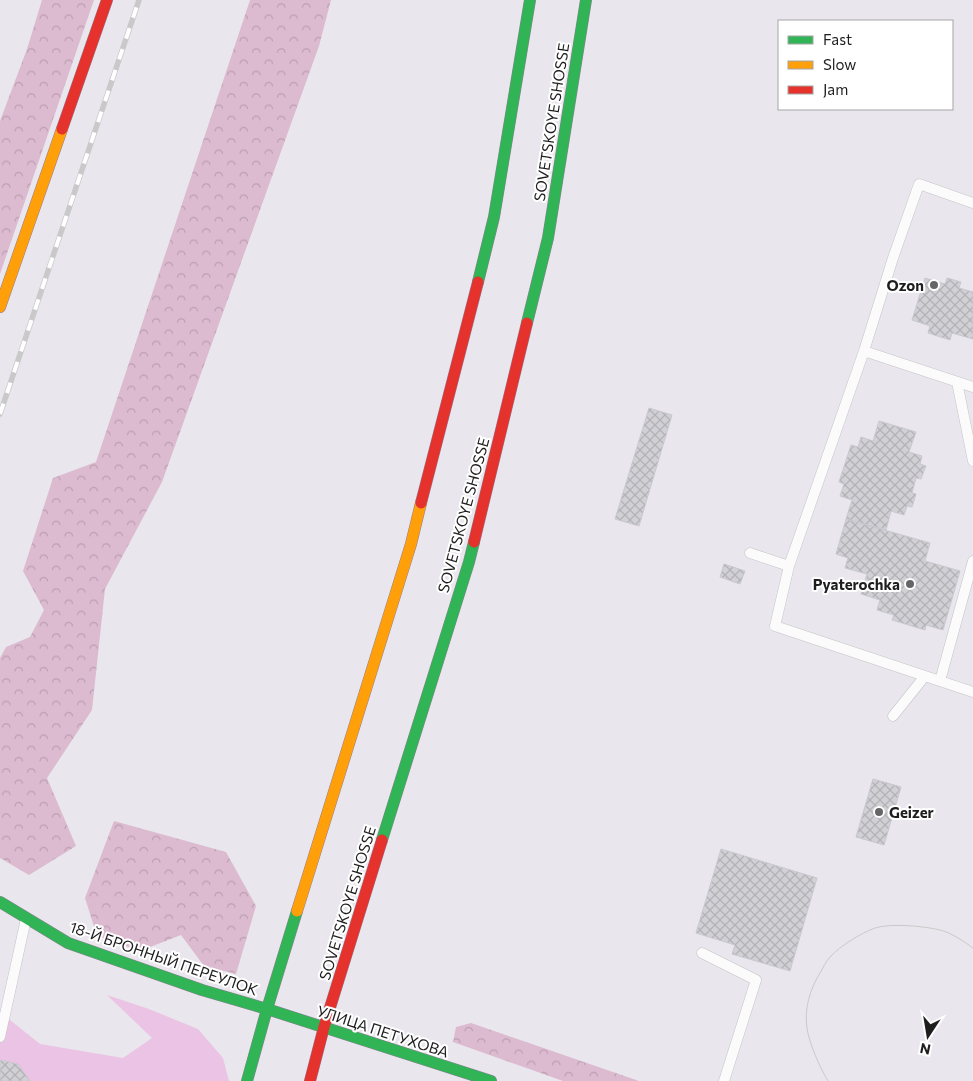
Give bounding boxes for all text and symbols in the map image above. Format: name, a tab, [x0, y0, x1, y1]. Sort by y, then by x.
legend	[778, 20, 953, 110]
text: Fast	[823, 30, 852, 48]
street label: SOVETSKOYE SHOSSE	[530, 42, 572, 202]
text: Slow	[823, 55, 856, 73]
text: Jam	[823, 80, 848, 98]
place label: Ozon	[886, 276, 924, 294]
marker: Ozon	[928, 279, 940, 291]
street label: SOVETSKOYE SHOSSE	[434, 435, 492, 595]
place label: Pyaterochka	[813, 575, 900, 593]
marker: Pyaterochka	[904, 578, 916, 590]
place label: Geizer	[889, 803, 934, 821]
marker: Geizer	[873, 806, 885, 818]
street label: SOVETSKOYE SHOSSE	[315, 824, 379, 982]
street label: 18-Й БРОННЫЙ ПЕРЕУЛОК	[68, 917, 260, 999]
street label: УЛИЦА ПЕТУХОВА	[315, 1001, 451, 1061]
north arrow	[903, 1011, 953, 1061]
text: N	[918, 1040, 932, 1059]

